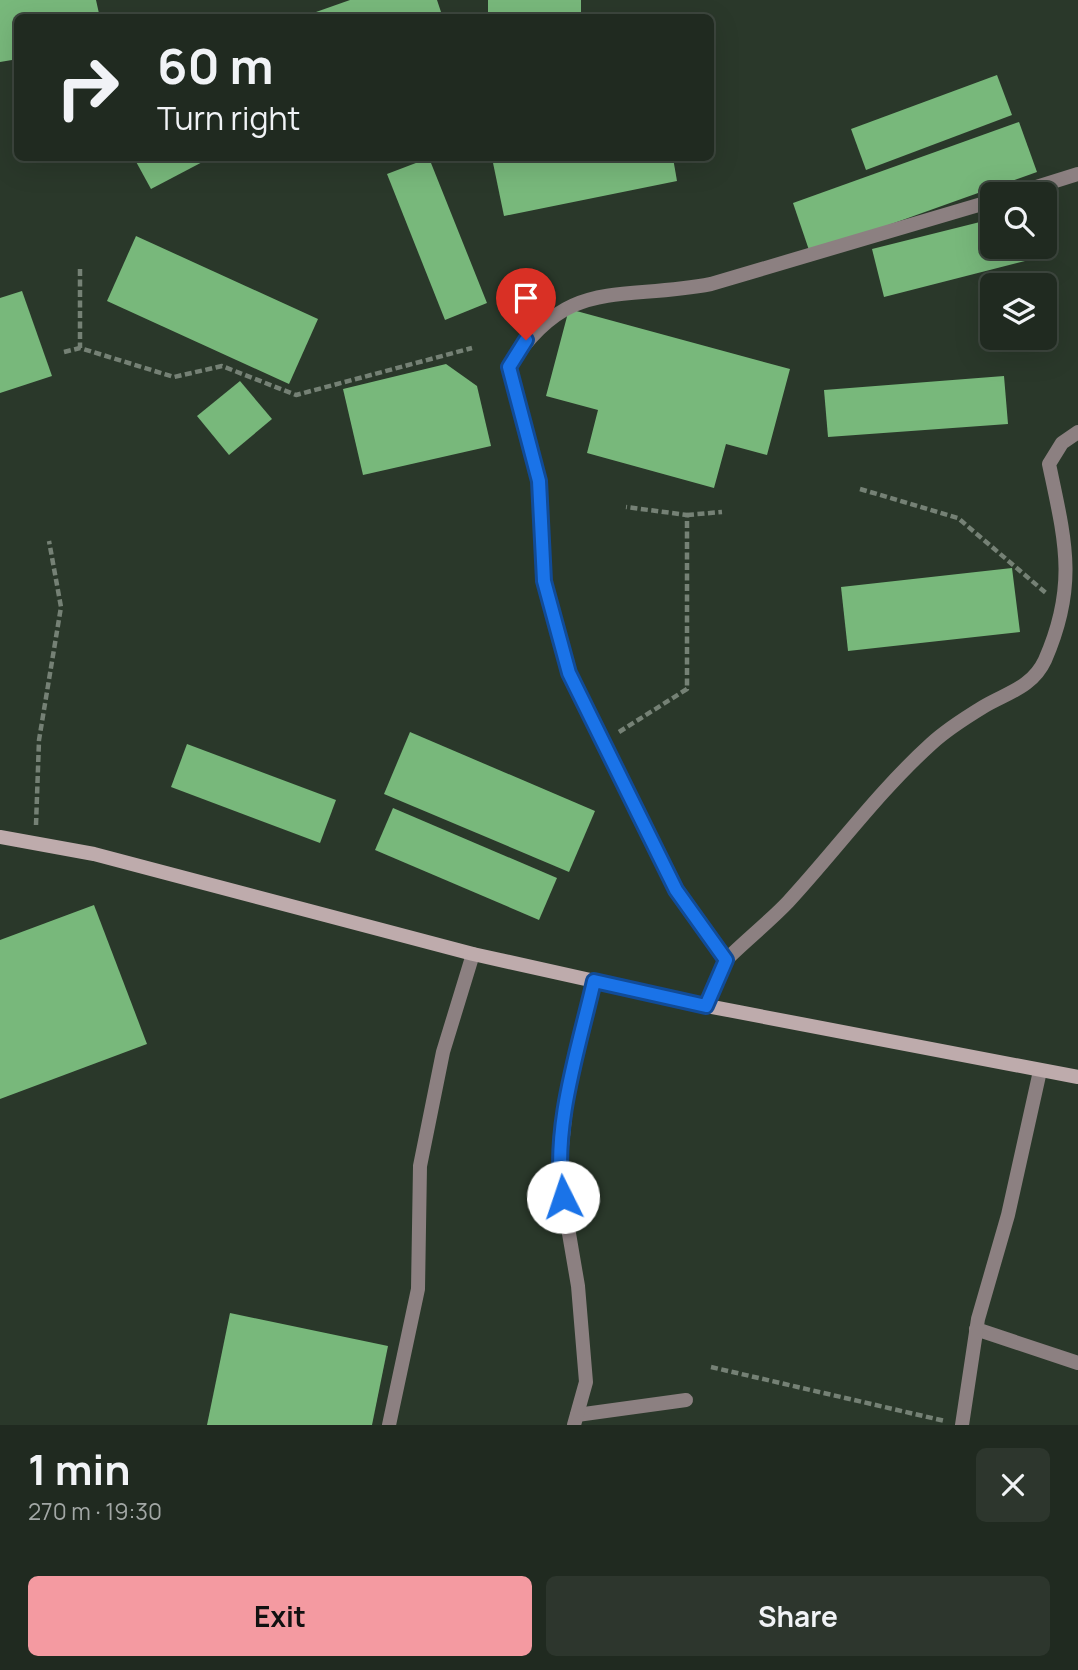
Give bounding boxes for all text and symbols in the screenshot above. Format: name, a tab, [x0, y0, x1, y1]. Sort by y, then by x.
text: 60 m	[157, 32, 274, 99]
icon: right	[42, 42, 133, 133]
text: Turn right	[157, 96, 300, 140]
map controls	[980, 182, 1057, 350]
button: search	[980, 182, 1057, 259]
pin	[496, 268, 556, 340]
button: layers	[980, 273, 1057, 350]
icon: arrive	[507, 279, 545, 317]
position arrow	[526, 1160, 600, 1234]
text: 1 min	[28, 1440, 131, 1498]
button: close	[976, 1448, 1050, 1522]
text: 270 m · 19:30	[28, 1495, 162, 1527]
button: Exit	[28, 1576, 532, 1656]
button: Share	[546, 1576, 1050, 1656]

